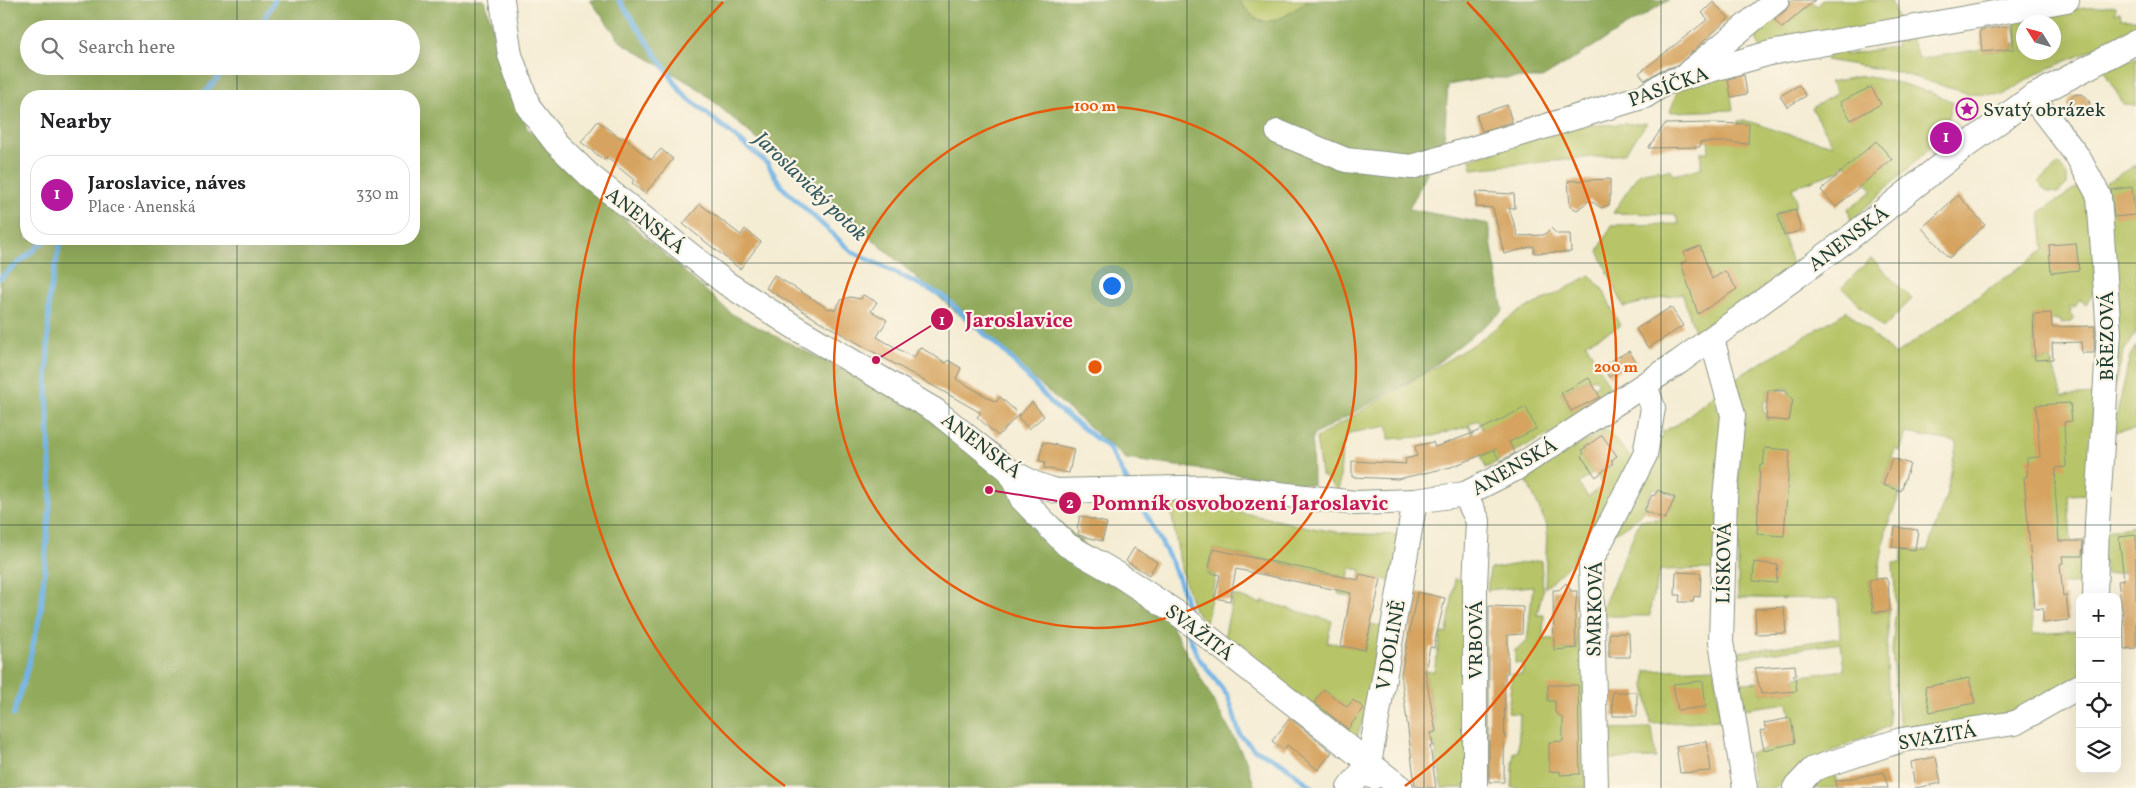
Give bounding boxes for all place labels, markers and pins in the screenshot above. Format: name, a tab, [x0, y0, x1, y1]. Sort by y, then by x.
place icon: Svatý obrázek	[1955, 97, 1979, 121]
place label: Svatý obrázek	[1983, 97, 2106, 125]
pin: 1	[1930, 119, 1962, 157]
callout: Jaroslavice	[930, 301, 1083, 337]
centre of rings	[1086, 358, 1104, 376]
callout: Pomník osvobození Jaroslavic	[1057, 485, 1399, 521]

